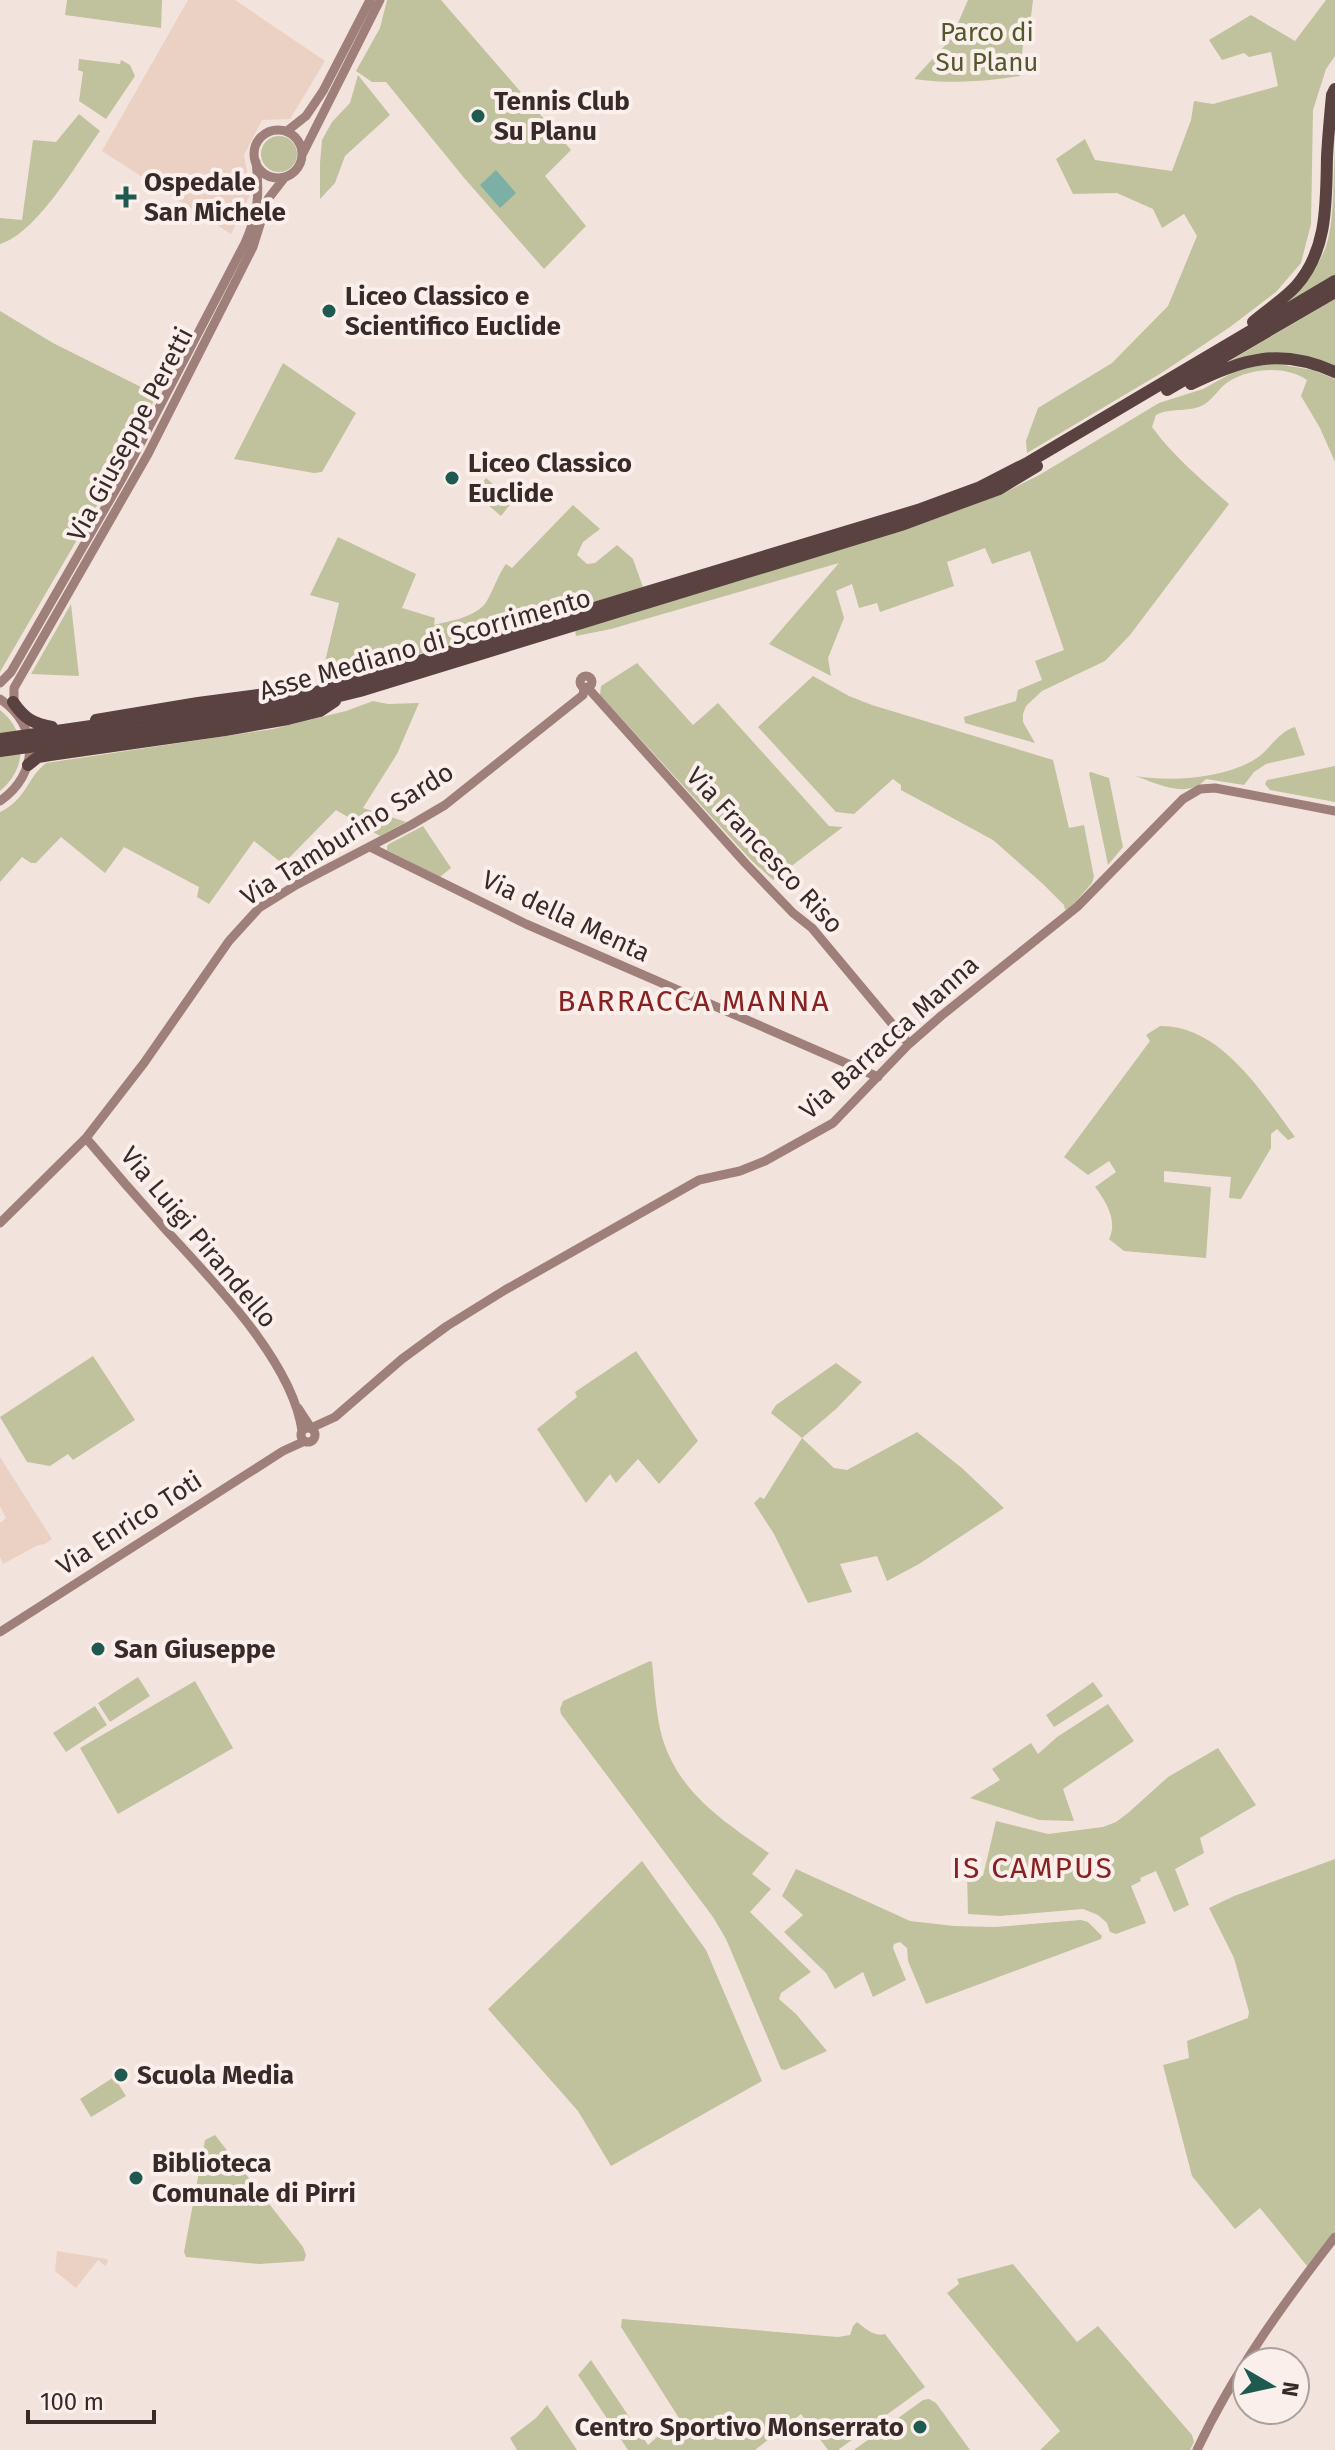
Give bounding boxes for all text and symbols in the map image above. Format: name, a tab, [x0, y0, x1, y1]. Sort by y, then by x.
park label: Parco di Su Planu	[935, 17, 1039, 78]
place label: Tennis Club Su Planu	[494, 86, 630, 147]
marker: Tennis Club Su Planu	[469, 107, 487, 125]
place label: Ospedale San Michele	[144, 167, 286, 228]
marker: Ospedale San Michele	[115, 186, 137, 208]
place label: Liceo Classico e Scientifico Euclide	[345, 281, 561, 342]
marker: Liceo Classico e Scientifico Euclide	[320, 302, 338, 320]
street label: Via Giuseppe Peretti	[61, 322, 200, 547]
place label: Liceo Classico Euclide	[468, 448, 632, 509]
marker: Liceo Classico Euclide	[443, 469, 461, 487]
street label: Asse Mediano di Scorrimento	[256, 582, 594, 707]
street label: Via Tamburino Sardo	[235, 756, 459, 912]
street label: Via Francesco Riso	[680, 761, 850, 940]
street label: Via della Menta	[477, 864, 655, 969]
street label: Via Barracca Manna	[793, 949, 985, 1126]
district label: BARRACCA MANNA	[557, 983, 831, 1019]
street label: Via Luigi Pirandello	[114, 1141, 283, 1334]
street label: Via Enrico Toti	[51, 1465, 208, 1582]
place label: San Giuseppe	[114, 1634, 276, 1665]
marker: San Giuseppe	[89, 1640, 107, 1658]
district label: IS CAMPUS	[952, 1850, 1114, 1886]
place label: Scuola Media	[137, 2060, 294, 2091]
marker: Scuola Media	[112, 2066, 130, 2084]
place label: Biblioteca Comunale di Pirri	[152, 2148, 356, 2209]
marker: Biblioteca Comunale di Pirri	[127, 2169, 145, 2187]
north arrow	[1231, 2346, 1311, 2426]
scale bar	[28, 2374, 154, 2424]
text: N	[1276, 2380, 1305, 2398]
text: 100 m	[40, 2388, 104, 2416]
place label: Centro Sportivo Monserrato	[575, 2412, 904, 2443]
marker: Centro Sportivo Monserrato	[911, 2418, 929, 2436]

